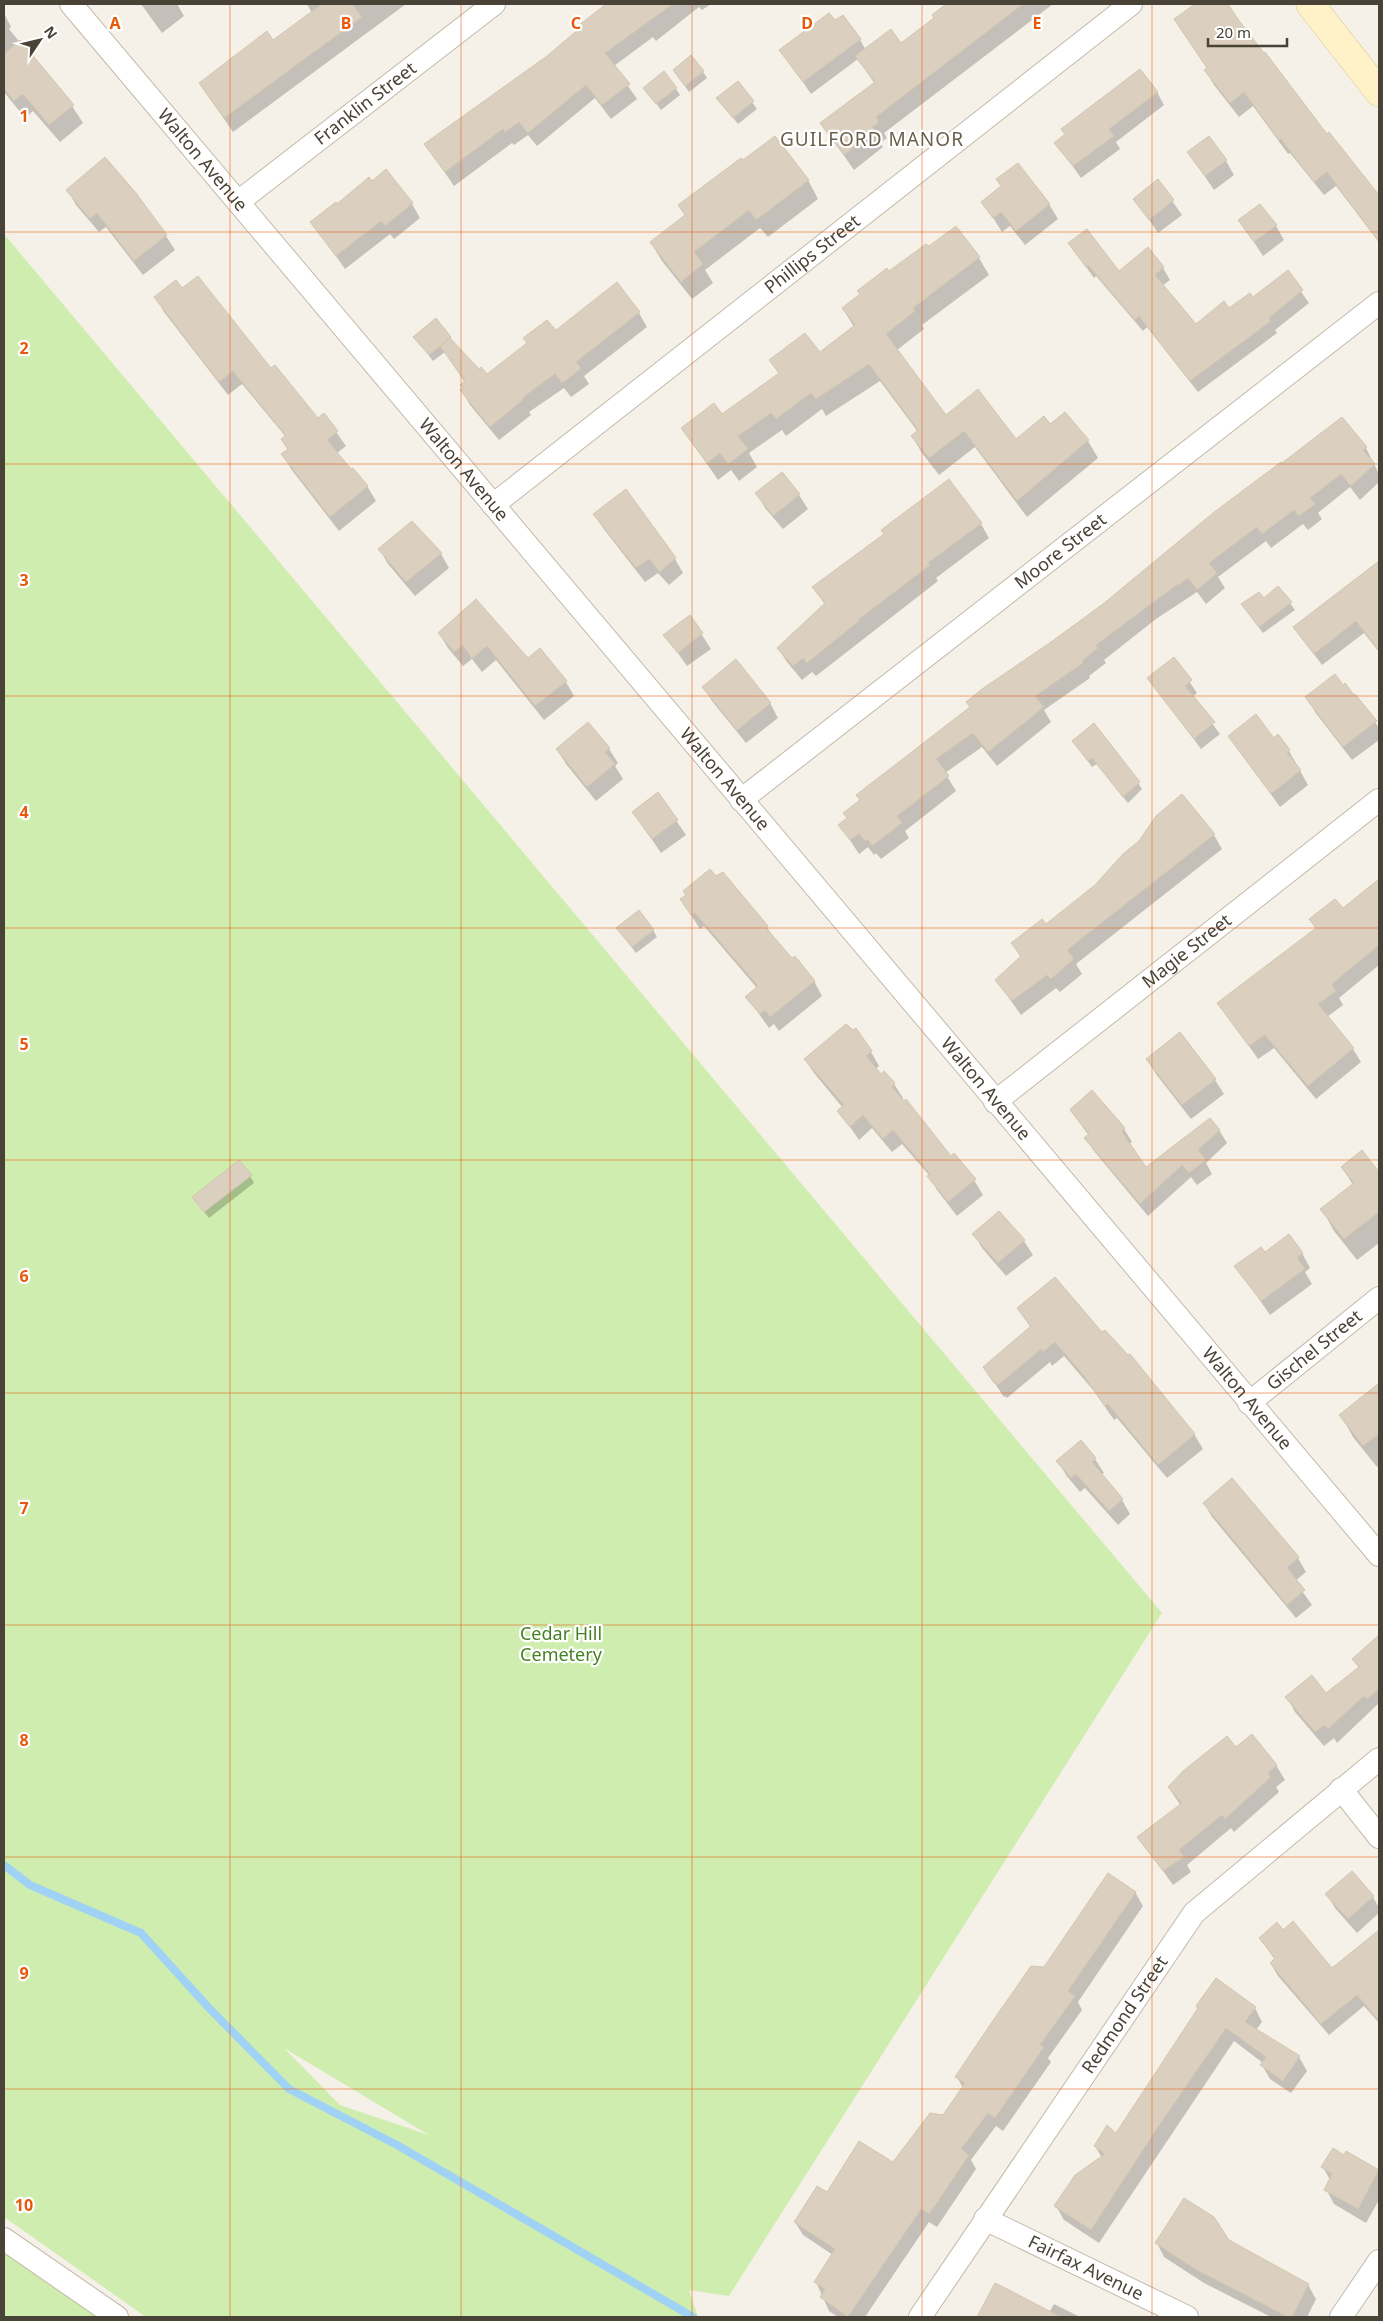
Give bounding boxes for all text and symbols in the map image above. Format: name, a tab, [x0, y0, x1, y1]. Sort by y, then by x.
text: A	[109, 12, 121, 34]
text: B	[341, 12, 351, 34]
text: C	[571, 12, 581, 34]
text: D	[801, 12, 813, 34]
text: E	[1033, 12, 1042, 34]
north arrow	[15, 15, 65, 65]
scale bar	[1208, 15, 1287, 47]
text: N	[40, 22, 62, 42]
text: 20 m	[1216, 22, 1251, 42]
street label: Franklin Street	[309, 55, 421, 150]
street label: Walton Avenue	[153, 103, 254, 216]
text: 1	[19, 105, 29, 127]
district label: GUILFORD MANOR	[780, 126, 964, 152]
street label: Phillips Street	[759, 208, 865, 299]
text: 2	[19, 337, 29, 359]
street label: Walton Avenue	[414, 412, 515, 525]
street label: Moore Street	[1009, 507, 1111, 594]
text: 3	[19, 569, 29, 591]
street label: Walton Avenue	[675, 722, 776, 835]
text: 4	[19, 801, 29, 823]
street label: Magie Street	[1137, 907, 1236, 993]
street label: Walton Avenue	[936, 1032, 1037, 1145]
text: 5	[19, 1033, 29, 1055]
text: 6	[19, 1265, 29, 1287]
street label: Gischel Street	[1261, 1303, 1367, 1395]
street label: Walton Avenue	[1197, 1341, 1298, 1454]
text: 7	[19, 1497, 29, 1519]
park label: Cedar Hill Cemetery	[520, 1621, 603, 1666]
text: 8	[19, 1729, 29, 1751]
street label: Redmond Street	[1076, 1950, 1173, 2078]
text: 9	[19, 1962, 29, 1984]
text: 10	[15, 2194, 33, 2216]
street label: Fairfax Avenue	[1025, 2229, 1148, 2305]

